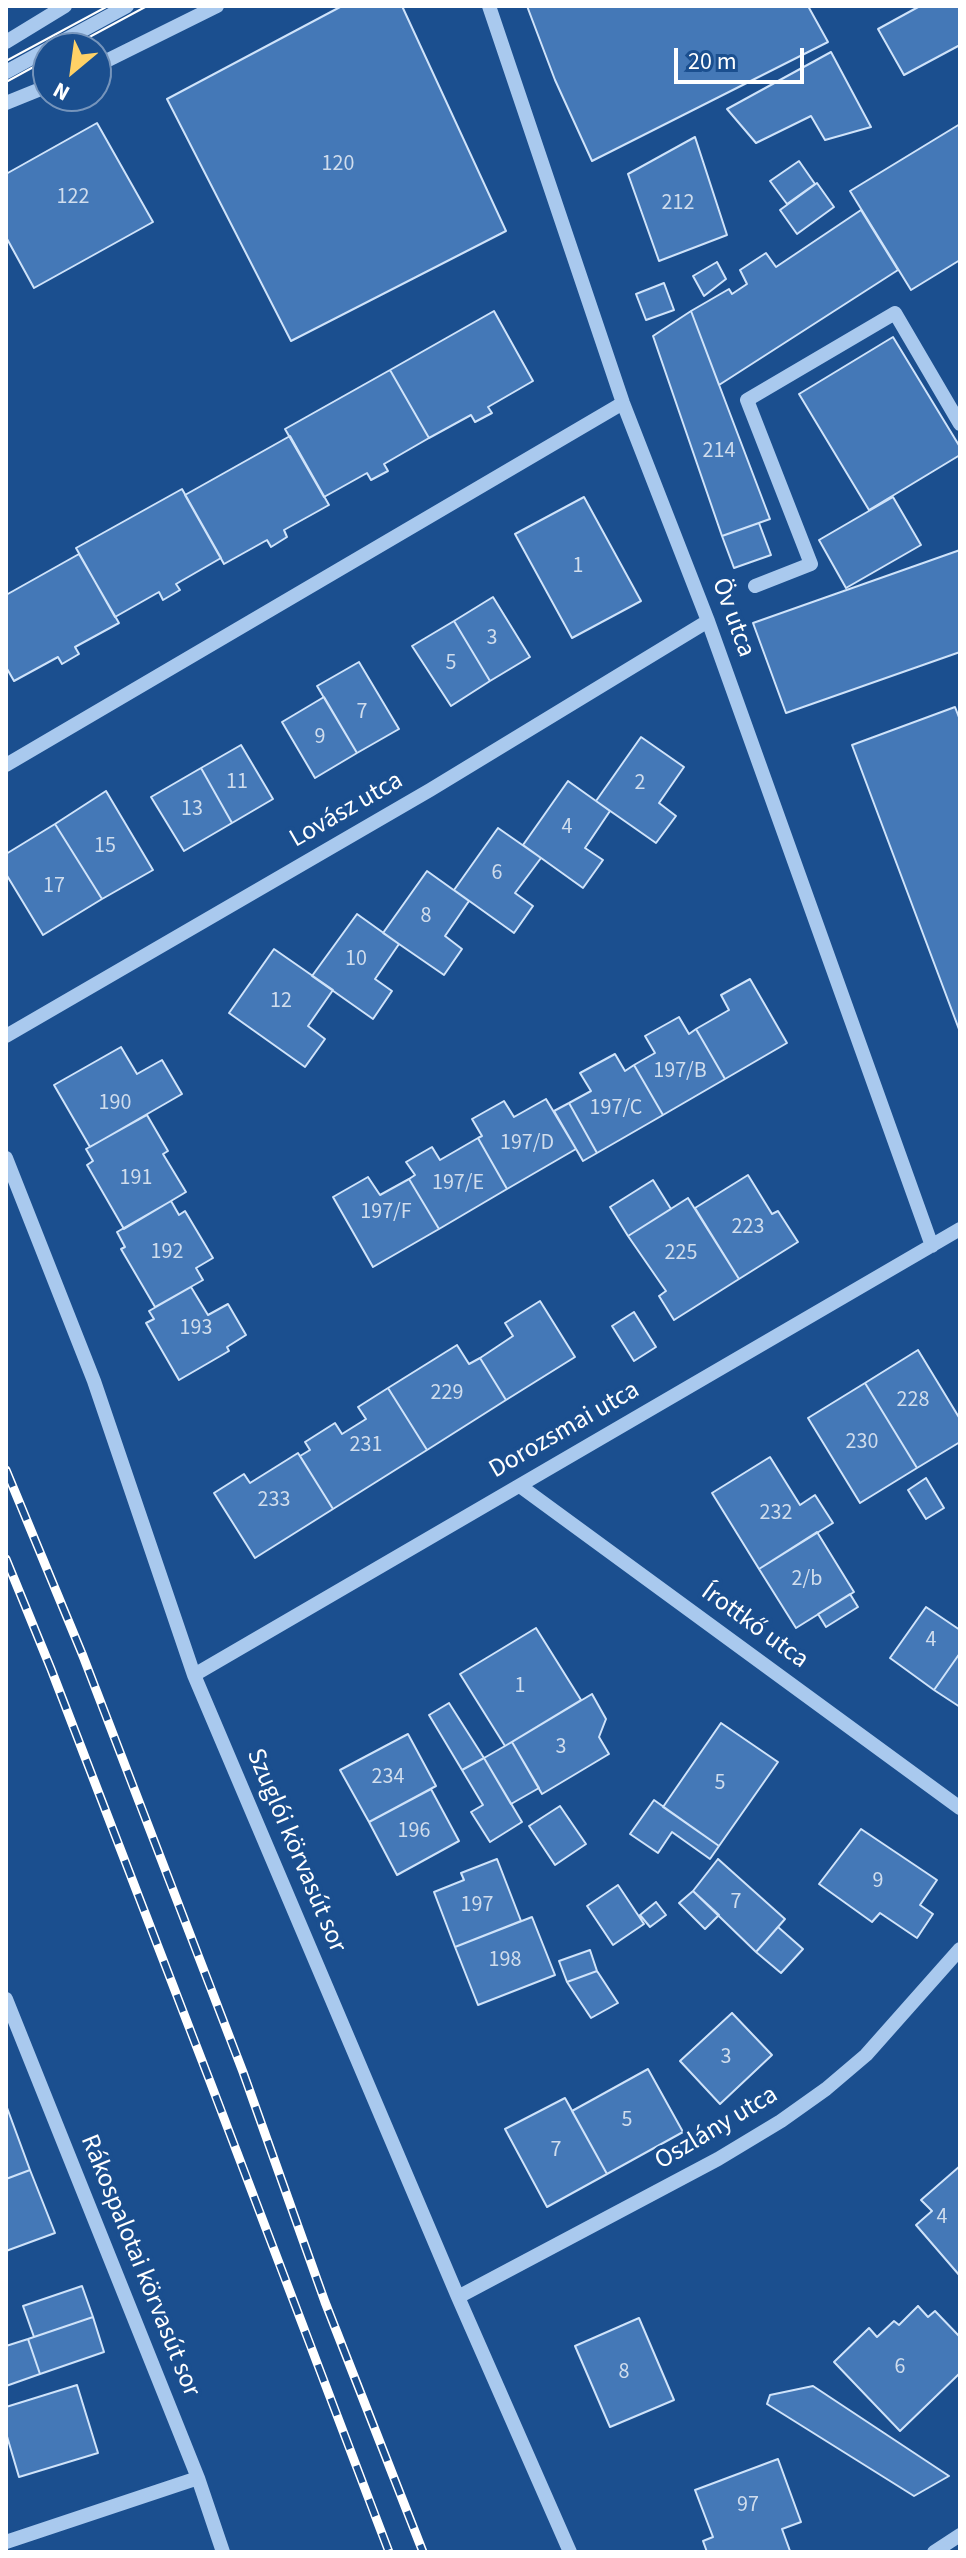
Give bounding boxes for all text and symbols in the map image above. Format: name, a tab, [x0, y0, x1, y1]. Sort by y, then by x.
north arrow	[32, 32, 112, 112]
scale bar	[678, 32, 808, 82]
text: 20 m	[688, 44, 737, 79]
text: N	[47, 74, 76, 109]
house number: 120	[322, 152, 354, 178]
house number: 122	[57, 185, 89, 211]
house number: 212	[662, 191, 694, 217]
house number: 214	[703, 439, 735, 465]
house number: 1	[573, 554, 583, 580]
street label: Öv utca	[703, 574, 761, 662]
house number: 3	[487, 626, 497, 652]
house number: 5	[446, 651, 456, 677]
house number: 7	[357, 700, 367, 726]
house number: 9	[315, 725, 325, 751]
street label: Lovász utca	[285, 766, 409, 856]
house number: 11	[226, 770, 248, 796]
house number: 2	[635, 771, 645, 797]
house number: 13	[181, 797, 203, 823]
house number: 4	[562, 815, 572, 841]
house number: 15	[94, 834, 116, 860]
house number: 6	[492, 861, 502, 887]
house number: 17	[43, 874, 65, 900]
house number: 8	[421, 904, 431, 930]
house number: 10	[345, 947, 367, 973]
house number: 12	[270, 989, 292, 1015]
house number: 197/B	[653, 1059, 707, 1085]
house number: 190	[99, 1091, 131, 1117]
house number: 197/C	[590, 1096, 642, 1122]
house number: 197/D	[500, 1131, 554, 1157]
house number: 191	[120, 1166, 152, 1192]
house number: 197/E	[432, 1171, 484, 1197]
house number: 197/F	[360, 1200, 412, 1226]
house number: 223	[732, 1215, 764, 1241]
house number: 192	[151, 1240, 183, 1266]
house number: 225	[665, 1241, 697, 1267]
house number: 193	[180, 1316, 212, 1342]
street label: Dorozsmai utca	[484, 1375, 646, 1487]
house number: 229	[431, 1381, 463, 1407]
house number: 228	[897, 1388, 929, 1414]
house number: 230	[846, 1430, 878, 1456]
house number: 231	[350, 1433, 382, 1459]
house number: 233	[258, 1488, 290, 1514]
house number: 232	[760, 1501, 792, 1527]
house number: 2/b	[792, 1567, 822, 1593]
street label: Írottkő utca	[694, 1578, 814, 1676]
house number: 4	[926, 1628, 936, 1654]
house number: 1	[515, 1674, 525, 1700]
house number: 3	[556, 1735, 566, 1761]
street label: Szuglói körvasút sor	[238, 1744, 352, 1958]
house number: 234	[372, 1765, 404, 1791]
house number: 5	[715, 1771, 725, 1797]
house number: 196	[398, 1819, 430, 1845]
house number: 9	[873, 1869, 883, 1895]
house number: 7	[731, 1890, 741, 1916]
house number: 197	[461, 1893, 493, 1919]
house number: 198	[489, 1948, 521, 1974]
house number: 3	[721, 2045, 731, 2071]
street label: Oszlány utca	[650, 2080, 784, 2178]
house number: 5	[622, 2108, 632, 2134]
street label: Rákospalotai körvasút sor	[72, 2131, 206, 2401]
house number: 7	[551, 2138, 561, 2164]
house number: 4	[937, 2205, 947, 2231]
house number: 6	[895, 2355, 905, 2381]
house number: 8	[619, 2360, 629, 2386]
house number: 97	[737, 2493, 759, 2519]

